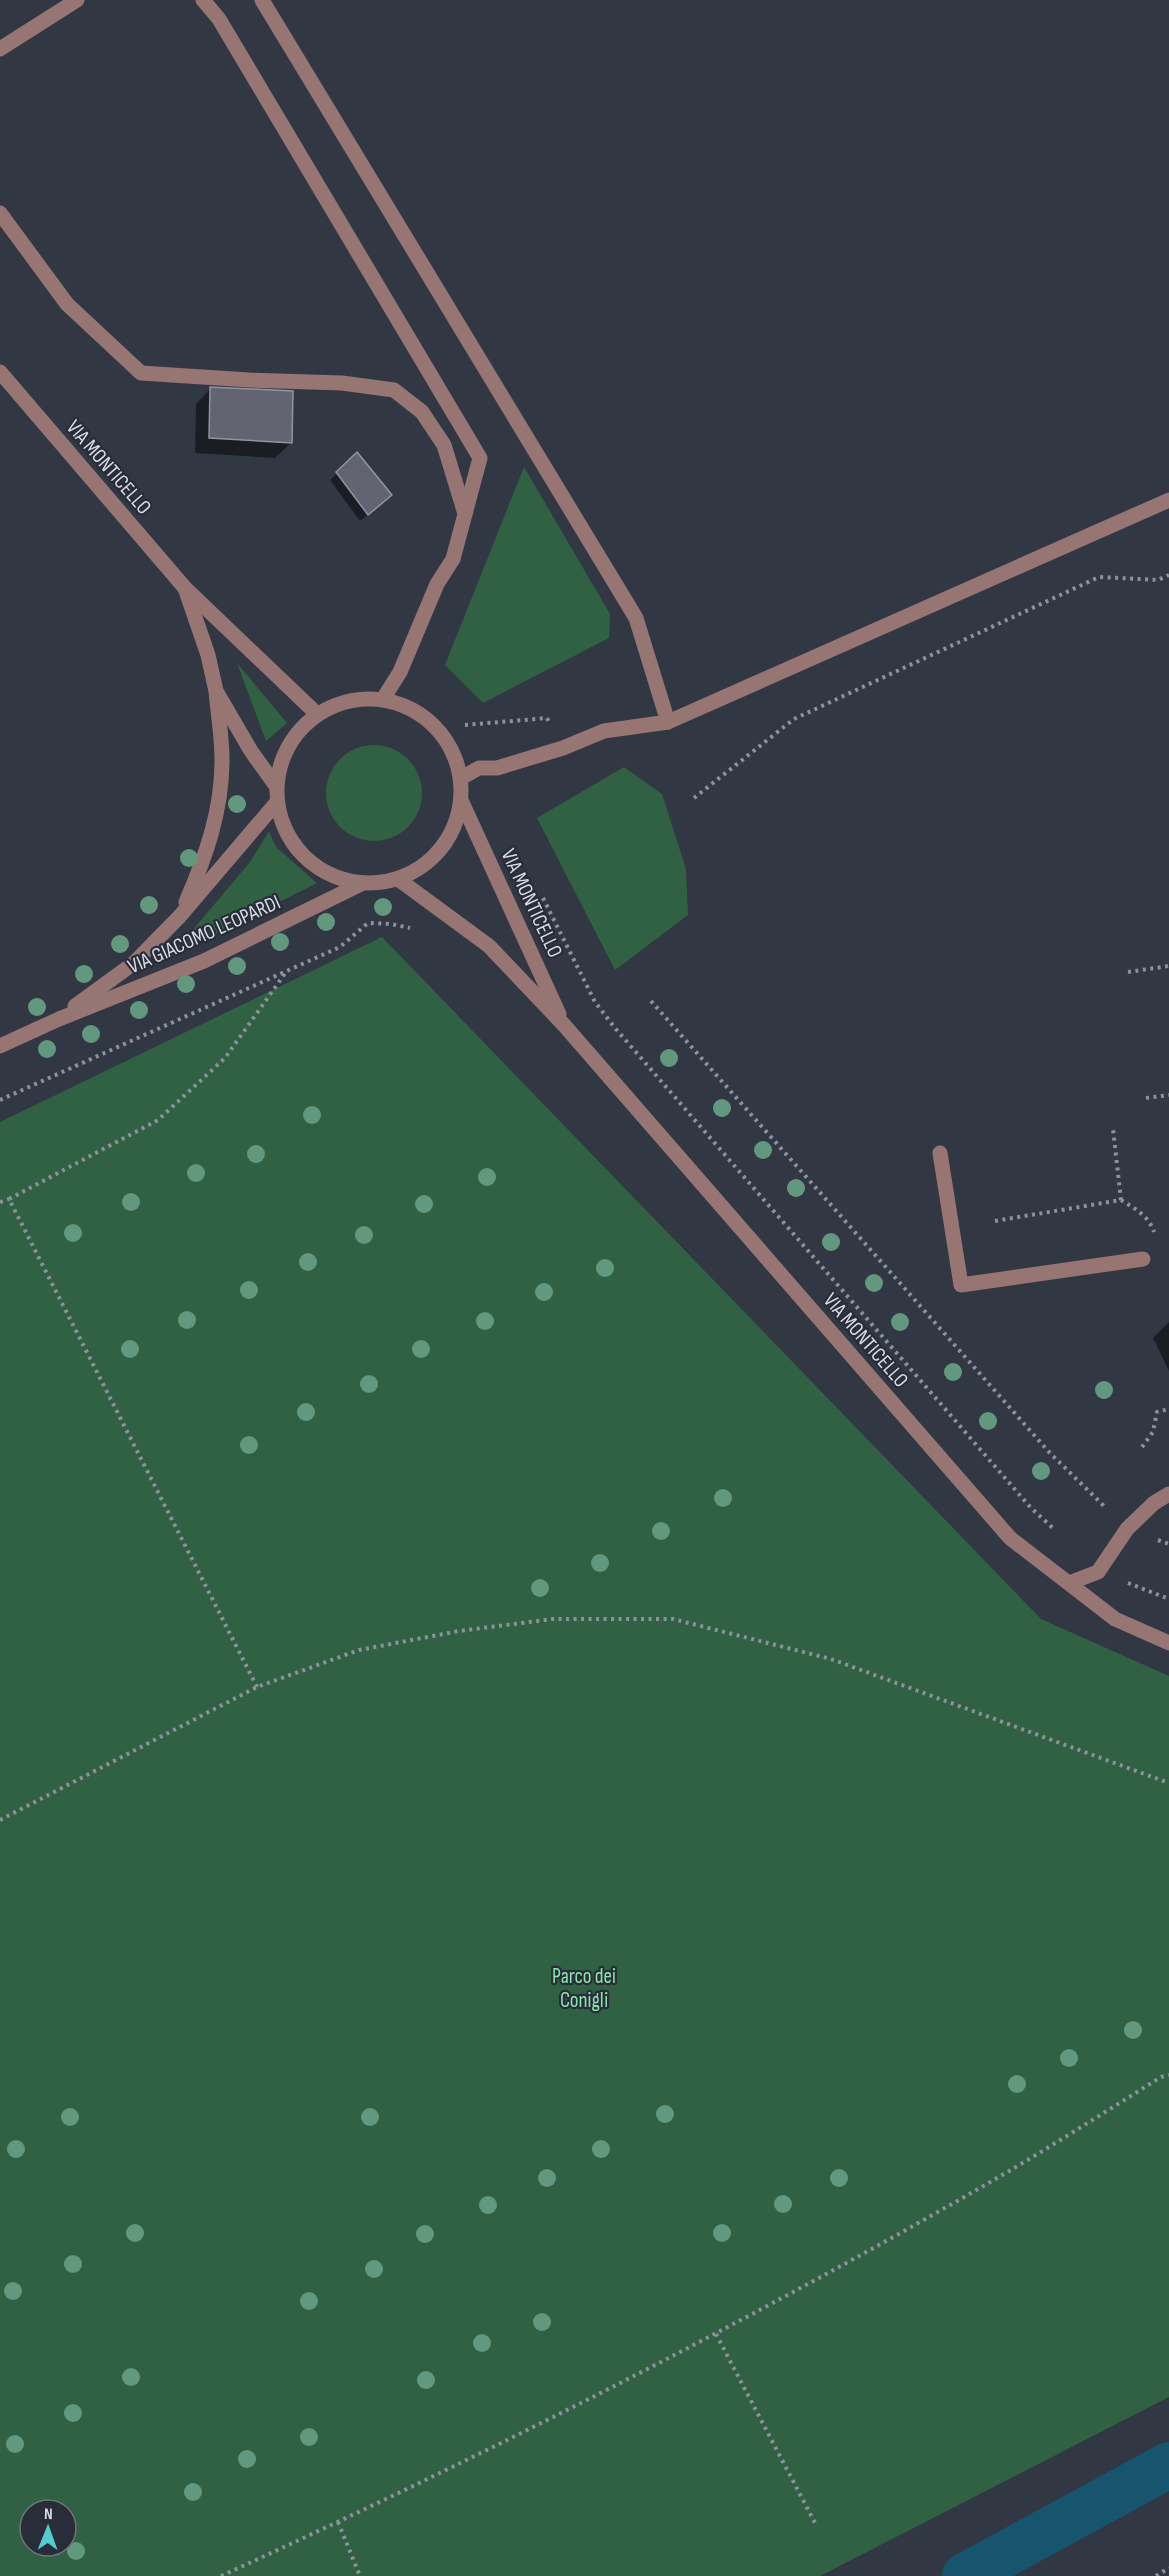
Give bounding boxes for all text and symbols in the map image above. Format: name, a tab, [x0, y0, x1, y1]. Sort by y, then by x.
street label: VIA MONTICELLO	[61, 415, 156, 520]
street label: VIA MONTICELLO	[496, 845, 568, 961]
street label: VIA GIACOMO LEOPARDI	[124, 890, 284, 979]
street label: VIA MONTICELLO	[818, 1288, 913, 1393]
park label: Parco dei Conigli	[552, 1964, 616, 2013]
north arrow	[18, 2498, 78, 2558]
text: N	[44, 2505, 53, 2524]

